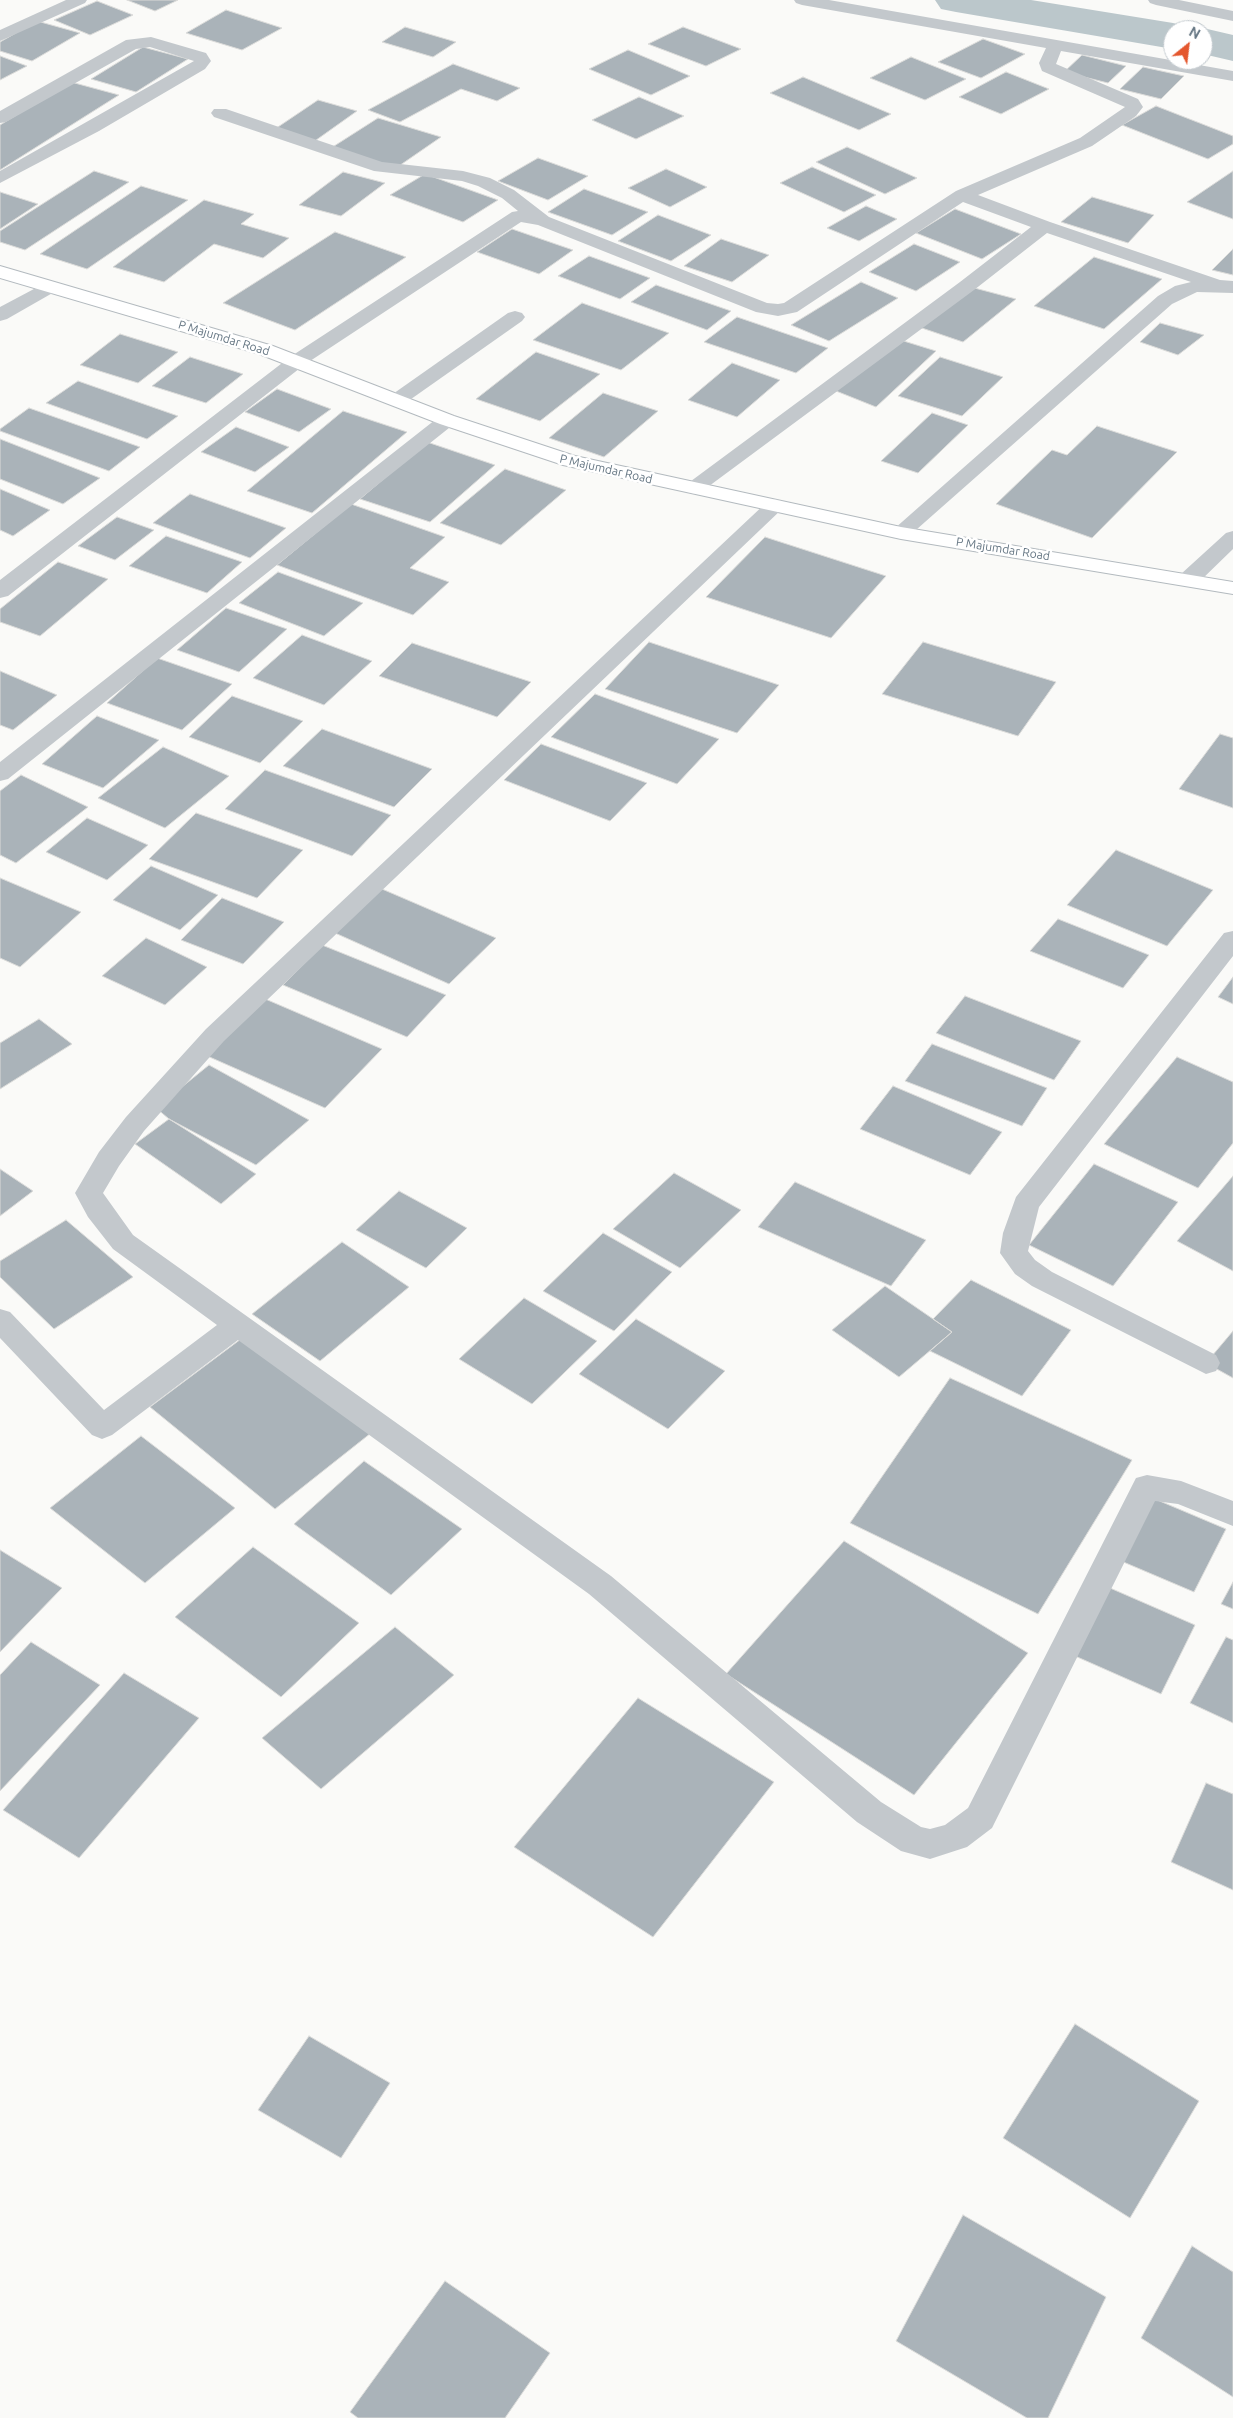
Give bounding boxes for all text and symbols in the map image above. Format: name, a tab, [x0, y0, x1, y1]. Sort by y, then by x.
north arrow	[1163, 20, 1213, 70]
text: N	[1186, 23, 1203, 42]
street label: P Majumdar Road	[177, 317, 271, 359]
street label: P Majumdar Road	[558, 451, 654, 487]
street label: P Majumdar Road	[955, 534, 1051, 564]

